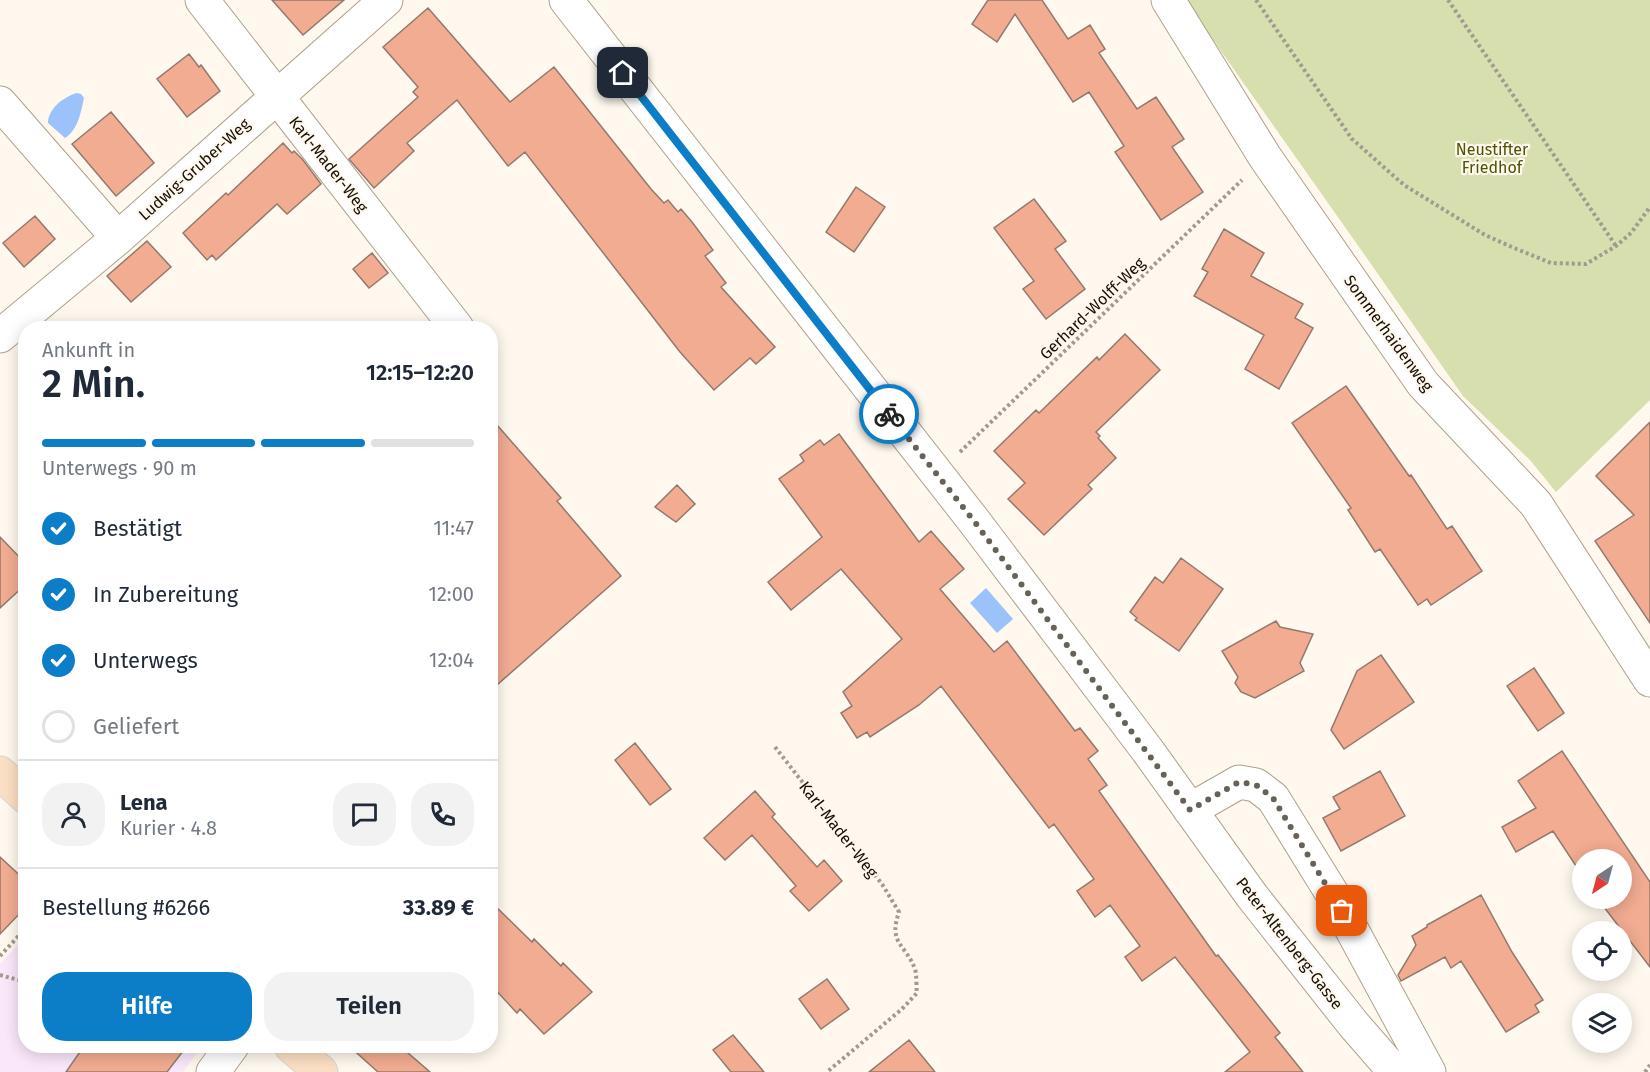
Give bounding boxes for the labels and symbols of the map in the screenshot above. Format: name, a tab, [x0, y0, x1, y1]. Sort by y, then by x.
pin	[597, 47, 648, 98]
street label: Karl-Mader-Weg	[285, 112, 372, 217]
street label: Ludwig-Gruber-Weg	[135, 114, 254, 224]
park label: Neustifter Friedhof	[1456, 140, 1529, 177]
street label: Gerhard-Wolff-Weg	[1036, 253, 1149, 363]
street label: Sommerhaidenweg	[1340, 271, 1438, 396]
courier	[859, 384, 919, 444]
street label: Karl-Mader-Weg	[795, 777, 882, 882]
north arrow	[1572, 849, 1632, 909]
street label: Peter-Altenberg-Gasse	[1232, 874, 1347, 1013]
pin	[1316, 885, 1367, 936]

